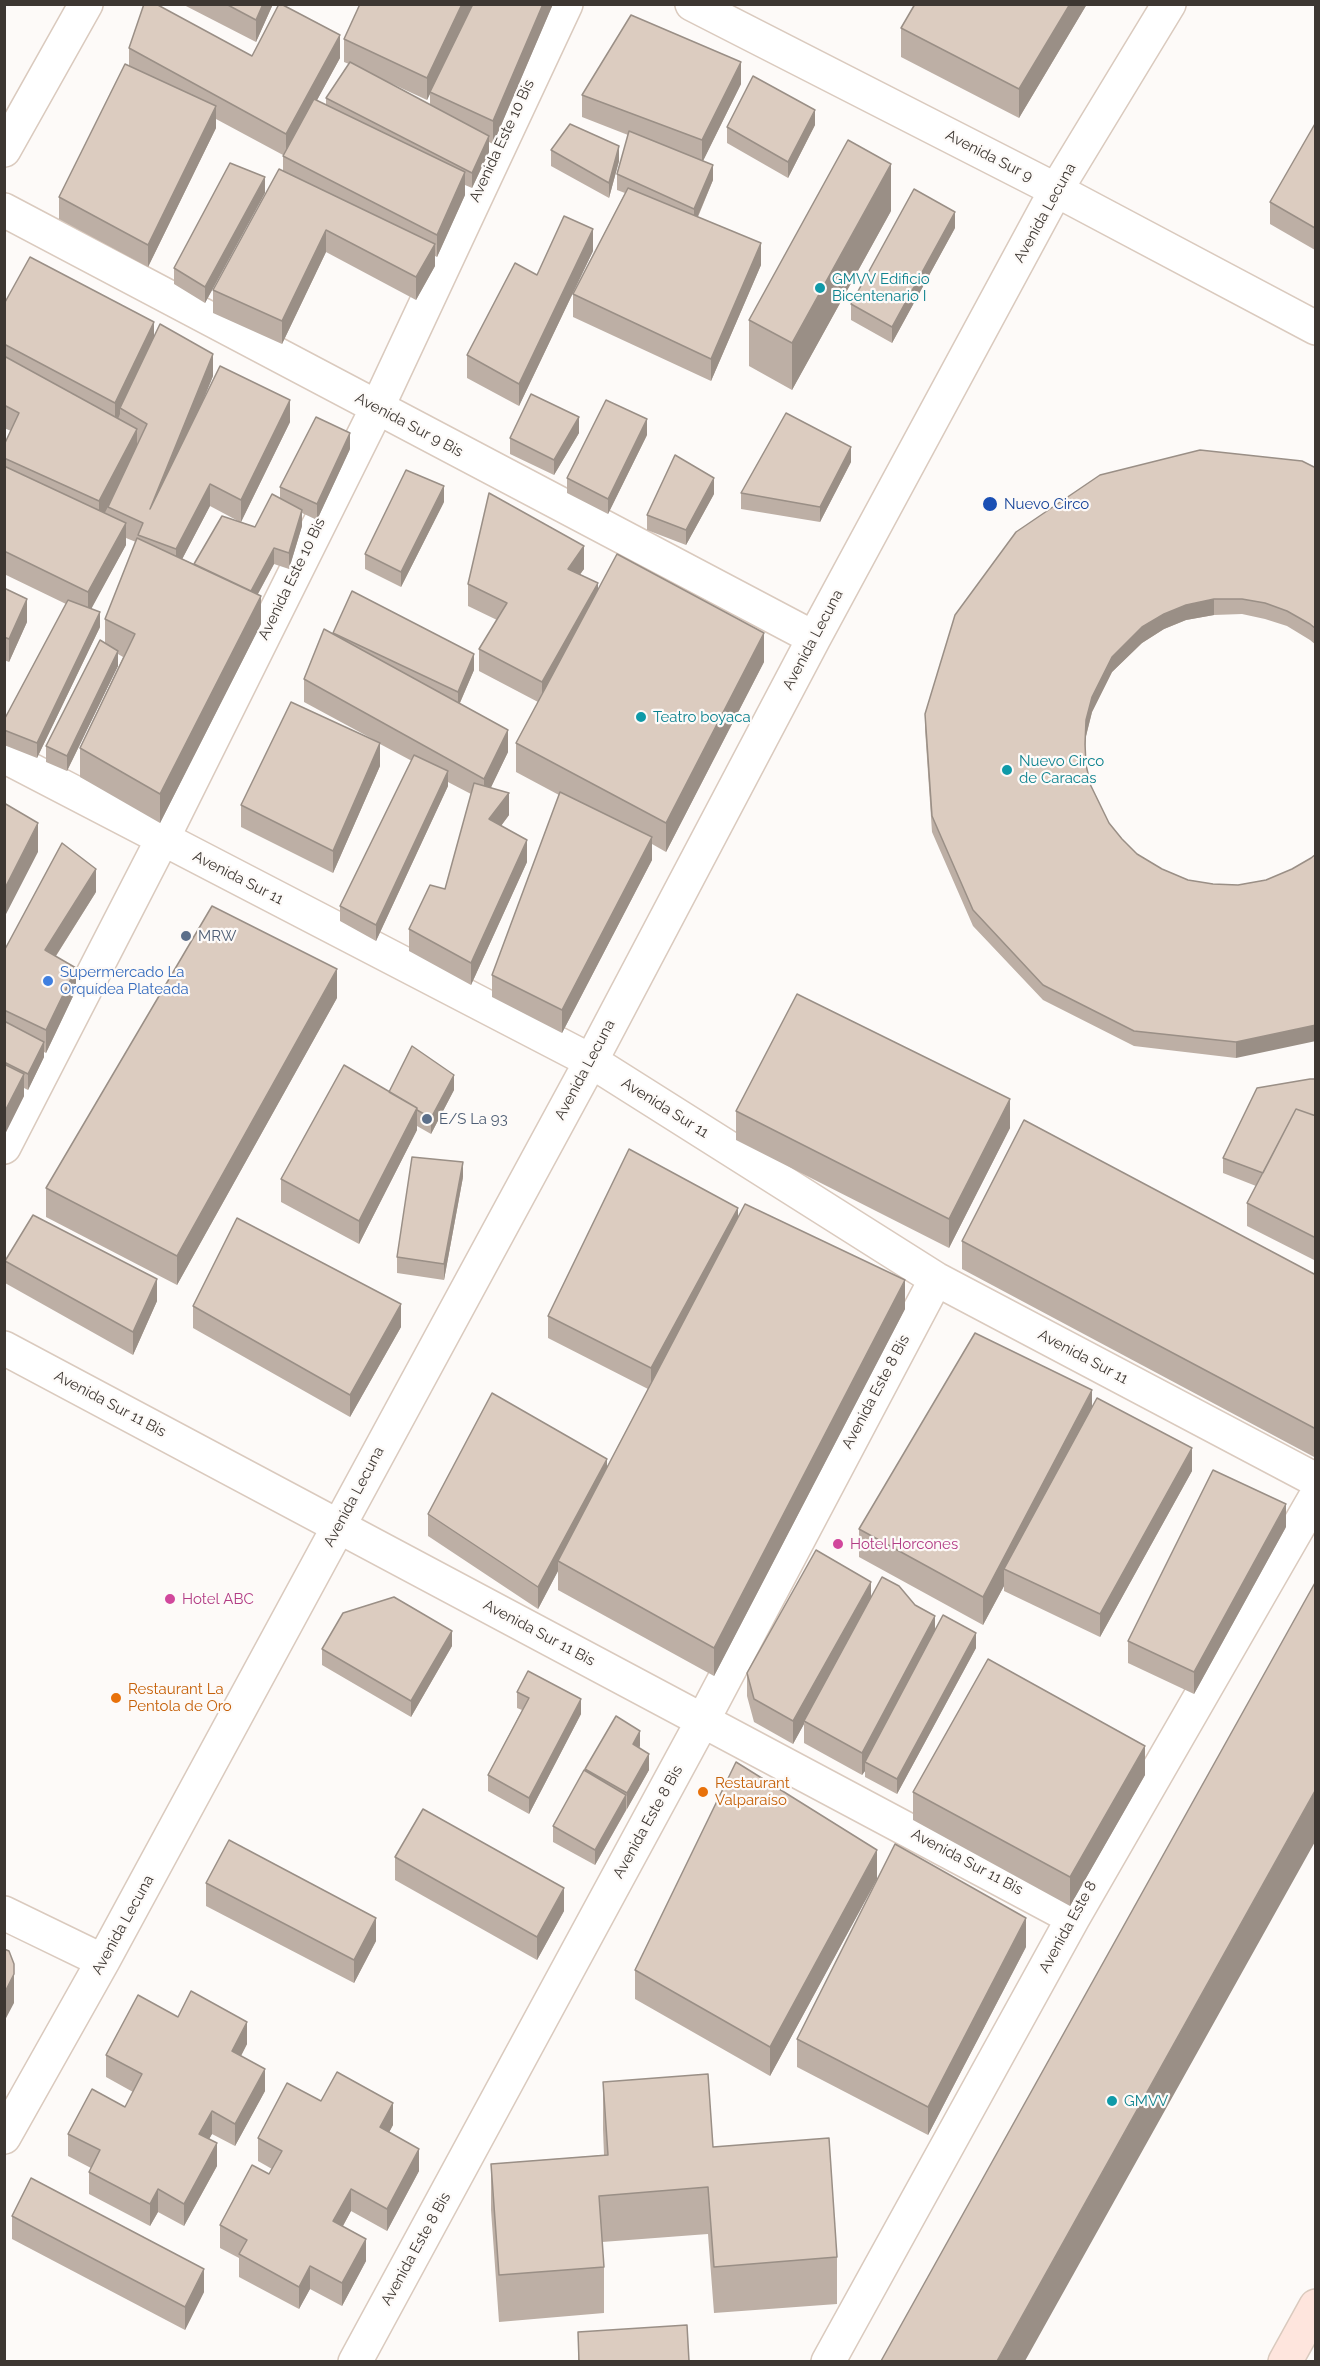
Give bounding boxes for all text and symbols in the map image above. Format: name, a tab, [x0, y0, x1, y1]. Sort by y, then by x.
street label: Avenida Este 10 Bis	[466, 77, 538, 205]
street label: Avenida Sur 9	[942, 126, 1036, 186]
street label: Avenida Lecuna	[1010, 160, 1080, 266]
place label: GMVV Edificio Bicentenario I	[832, 270, 930, 305]
marker: GMVV Edificio Bicentenario I	[813, 281, 827, 295]
street label: Avenida Sur 9 Bis	[352, 389, 466, 461]
marker: Nuevo Circo	[981, 495, 999, 513]
place label: Nuevo Circo	[1004, 495, 1089, 513]
street label: Avenida Este 10 Bis	[255, 515, 329, 643]
street label: Avenida Lecuna	[779, 587, 847, 693]
place label: Teatro boyaca	[653, 708, 751, 726]
marker: Teatro boyaca	[634, 710, 648, 724]
place label: Nuevo Circo de Caracas	[1019, 752, 1104, 787]
marker: Nuevo Circo de Caracas	[1000, 763, 1014, 777]
street label: Avenida Sur 11	[190, 847, 286, 909]
place label: MRW	[198, 927, 236, 945]
marker: MRW	[179, 929, 193, 943]
place label: Supermercado La Orquídea Plateada	[60, 963, 189, 998]
marker: Supermercado La Orquídea Plateada	[41, 974, 55, 988]
street label: Avenida Lecuna	[551, 1017, 619, 1123]
street label: Avenida Sur 11	[618, 1074, 712, 1142]
place label: E/S La 93	[439, 1110, 508, 1128]
marker: E/S La 93	[420, 1112, 434, 1126]
street label: Avenida Sur 11	[1035, 1326, 1131, 1388]
street label: Avenida Este 8 Bis	[838, 1332, 914, 1452]
street label: Avenida Sur 11 Bis	[51, 1367, 169, 1441]
street label: Avenida Lecuna	[320, 1444, 388, 1550]
place label: Hotel Horcones	[850, 1535, 958, 1553]
marker: Hotel Horcones	[831, 1537, 845, 1551]
place label: Hotel ABC	[182, 1590, 254, 1608]
marker: Hotel ABC	[163, 1592, 177, 1606]
street label: Avenida Sur 11 Bis	[480, 1596, 598, 1670]
place label: Restaurant La Pentola de Oro	[128, 1680, 232, 1715]
marker: Restaurant La Pentola de Oro	[109, 1691, 123, 1705]
street label: Avenida Este 8 Bis	[609, 1762, 687, 1882]
place label: Restaurant Valparaíso	[715, 1774, 790, 1809]
marker: Restaurant Valparaíso	[696, 1785, 710, 1799]
street label: Avenida Sur 11 Bis	[908, 1825, 1026, 1899]
street label: Avenida Lecuna	[88, 1872, 158, 1978]
street label: Avenida Este 8	[1035, 1878, 1101, 1976]
place label: GMVV	[1124, 2092, 1168, 2110]
marker: GMVV	[1105, 2094, 1119, 2108]
street label: Avenida Este 8 Bis	[377, 2189, 455, 2309]

